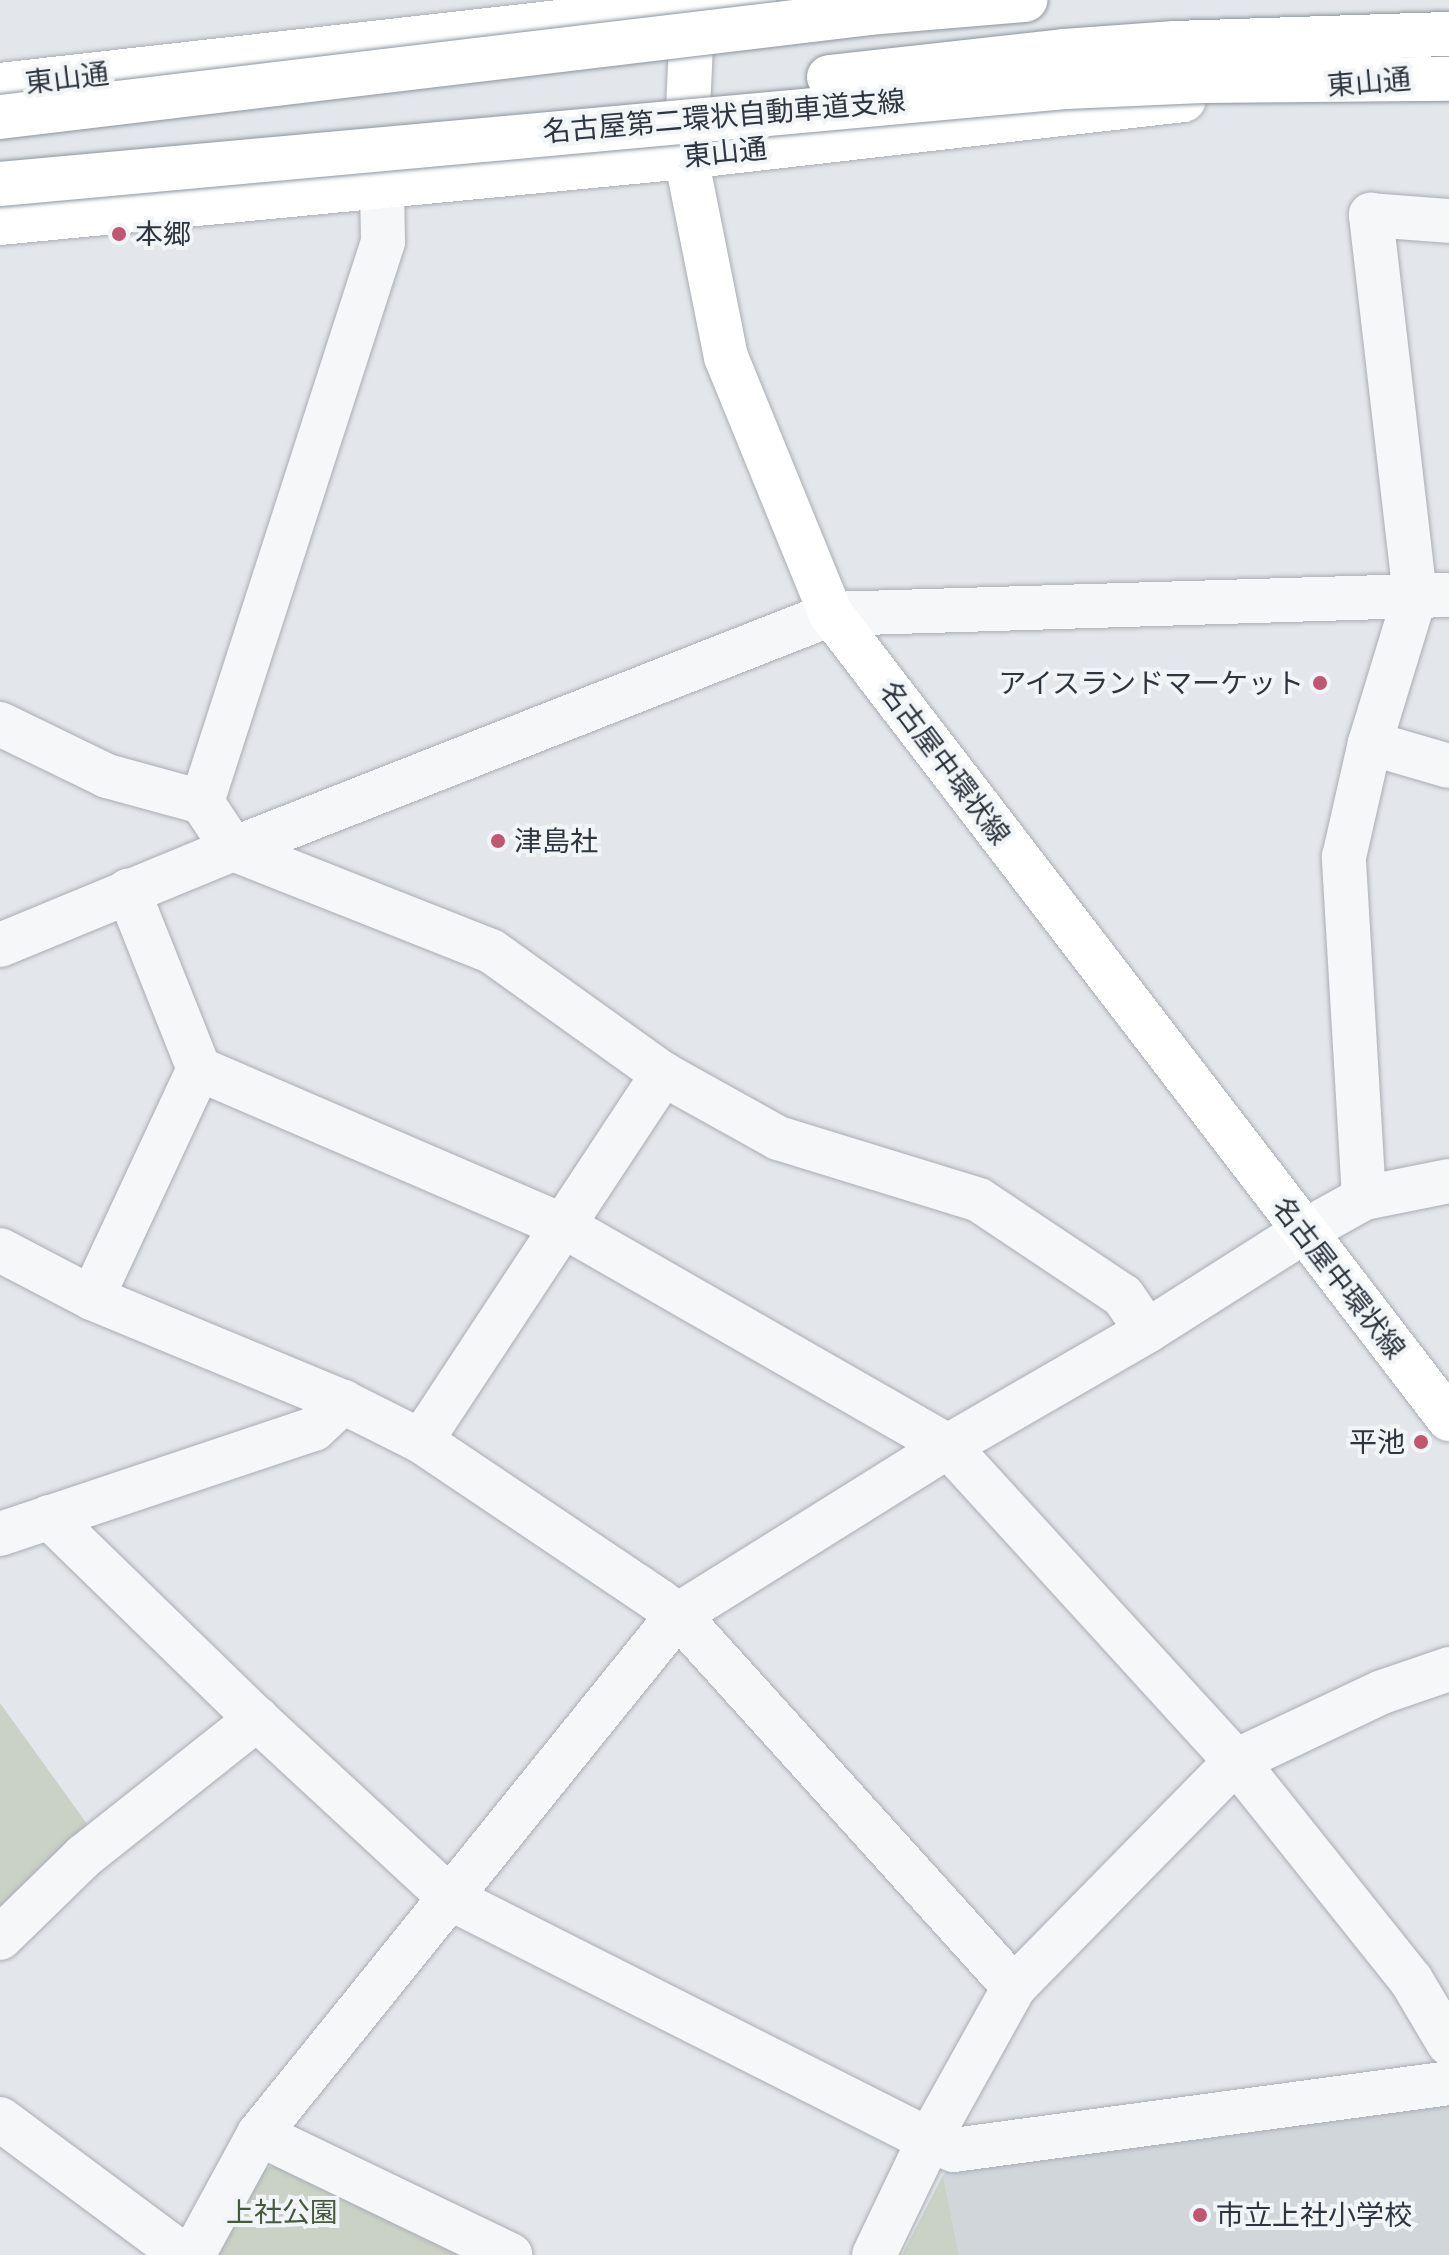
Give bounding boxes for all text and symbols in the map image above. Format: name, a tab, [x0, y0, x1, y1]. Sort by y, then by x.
street label: 東山通	[23, 56, 111, 100]
street label: 東山通	[1326, 62, 1412, 102]
street label: 名古屋第二環状自動車道支線	[541, 83, 907, 149]
street label: 東山通	[681, 131, 769, 173]
place label: 本郷	[135, 217, 191, 251]
marker: 本郷	[110, 225, 128, 243]
place label: アイスランドマーケット	[996, 666, 1304, 700]
marker: アイスランドマーケット	[1311, 674, 1329, 692]
street label: 名古屋中環状線	[873, 675, 1017, 851]
place label: 津島社	[514, 824, 598, 858]
marker: 津島社	[489, 832, 507, 850]
street label: 名古屋中環状線	[1265, 1190, 1413, 1366]
place label: 平池	[1349, 1425, 1405, 1459]
marker: 平池	[1412, 1433, 1430, 1451]
park label: 上社公園	[226, 2195, 338, 2229]
place label: 市立上社小学校	[1216, 2198, 1412, 2232]
marker: 市立上社小学校	[1191, 2206, 1209, 2224]

